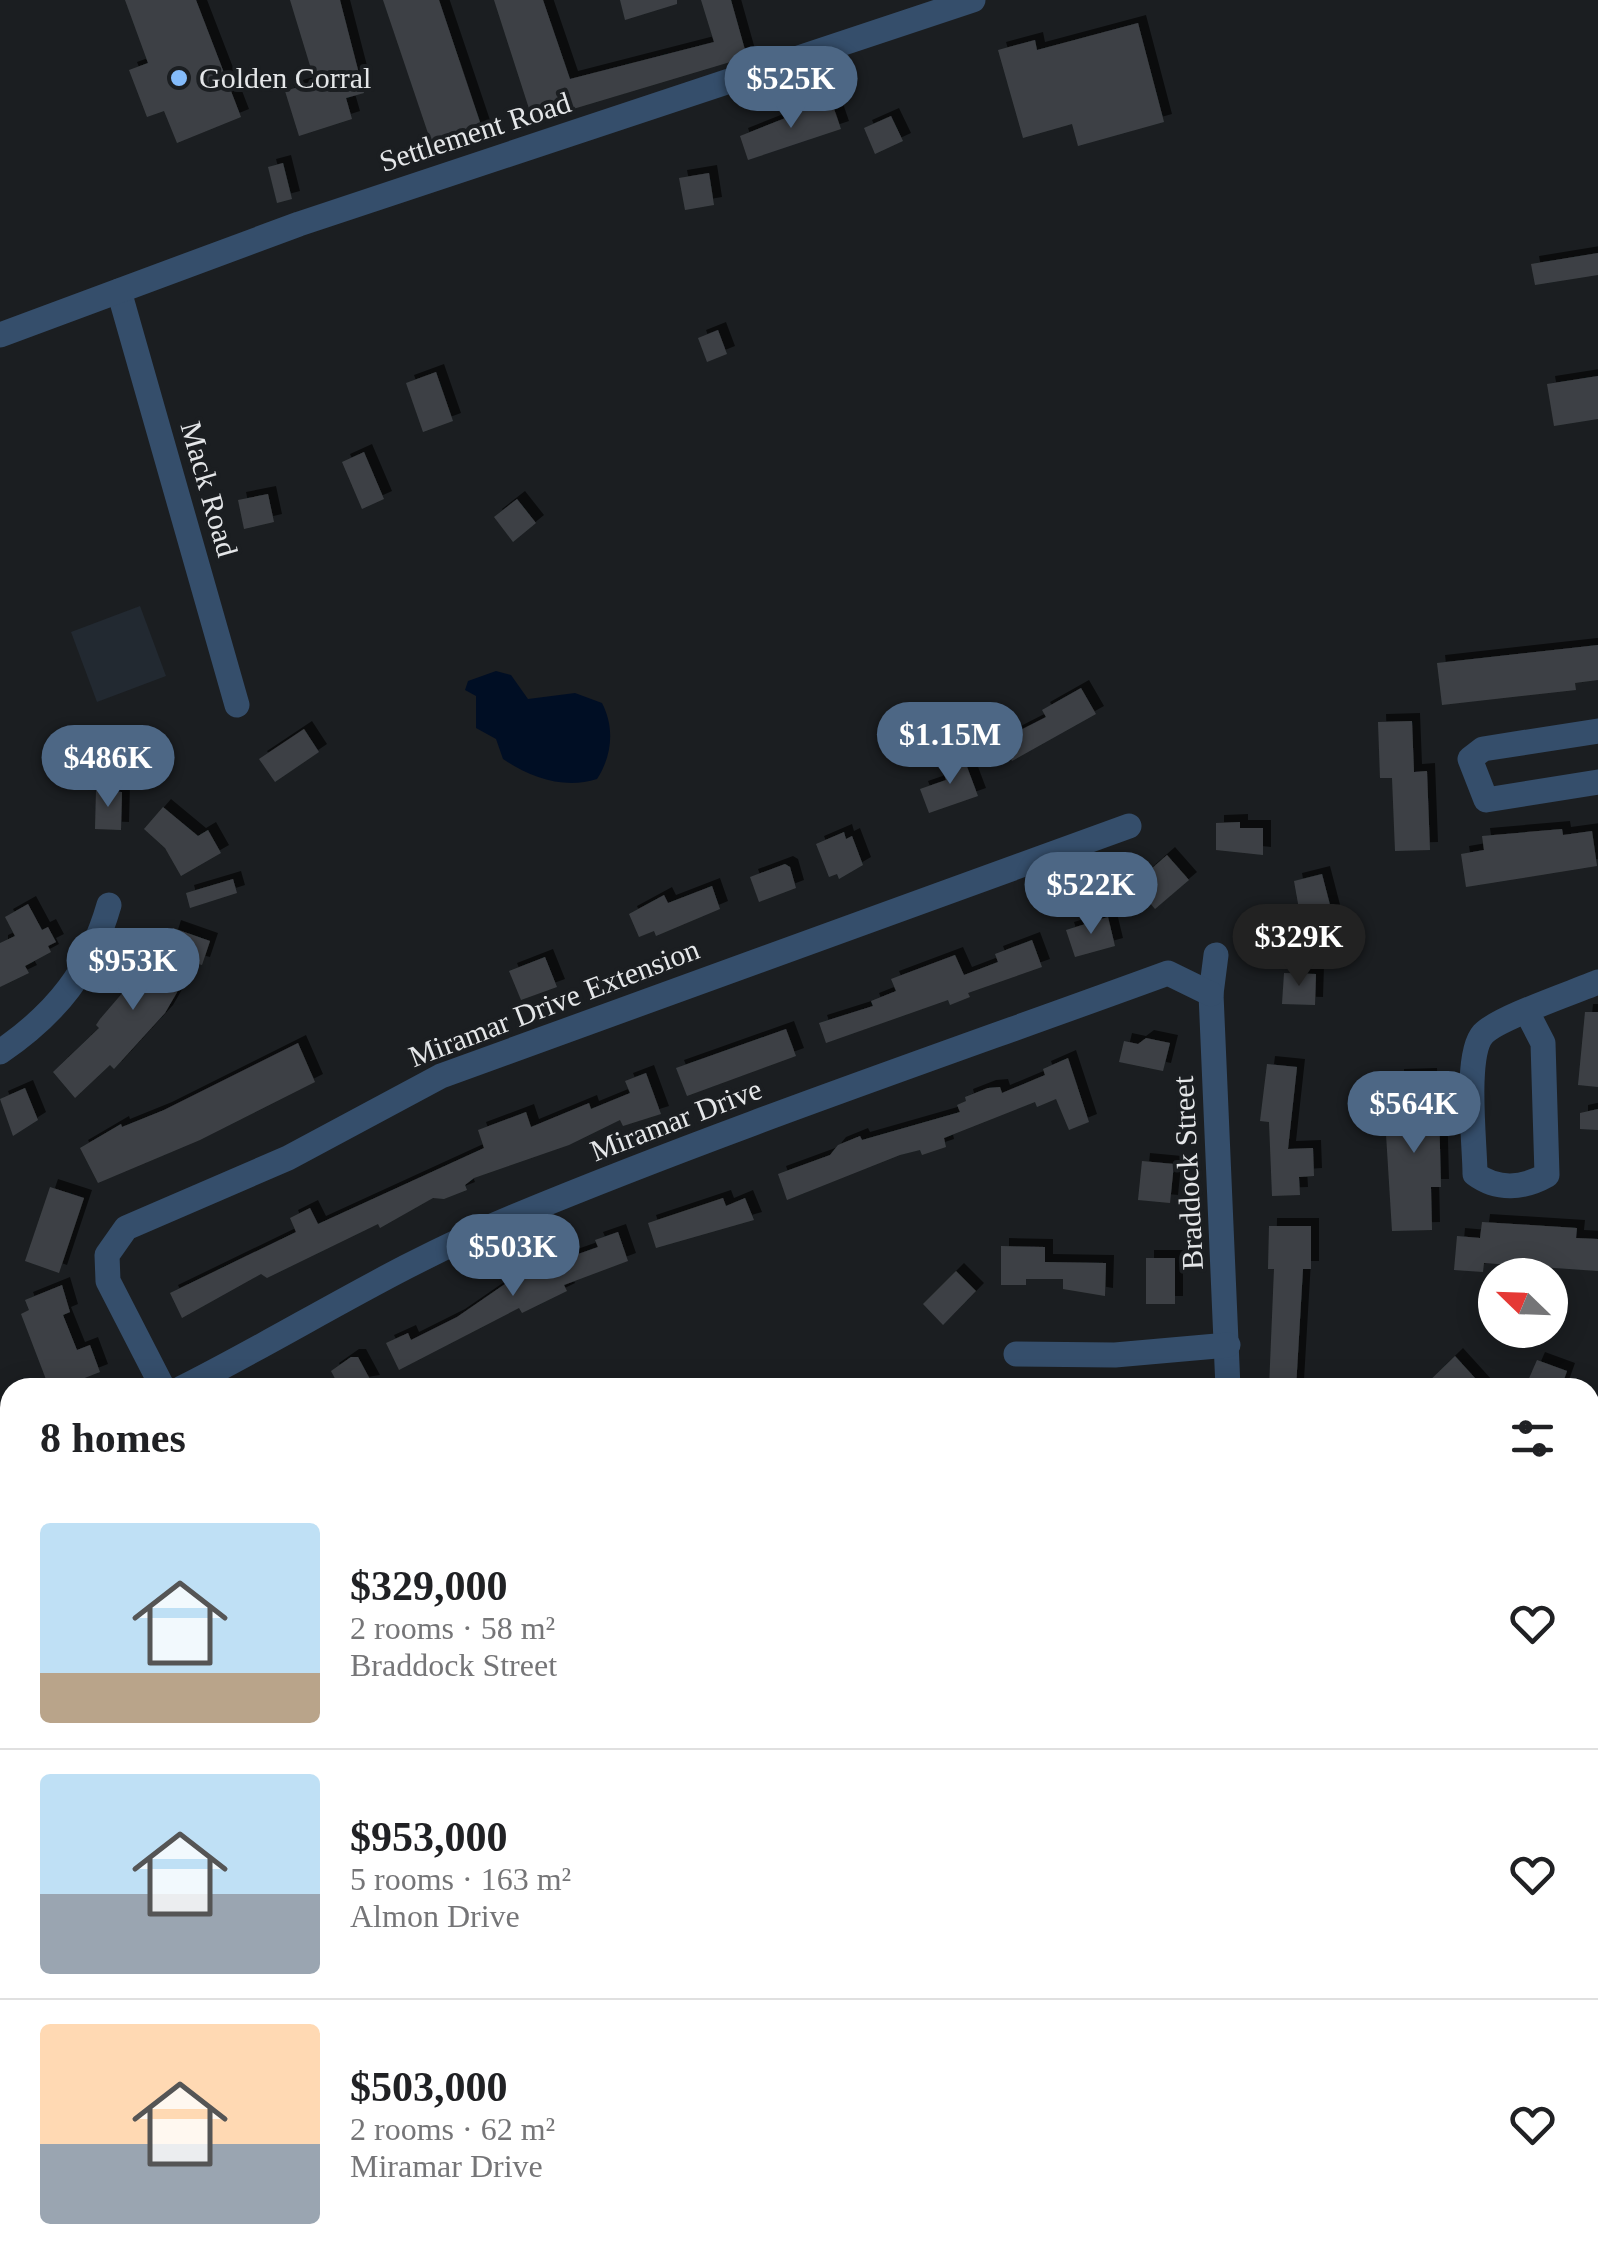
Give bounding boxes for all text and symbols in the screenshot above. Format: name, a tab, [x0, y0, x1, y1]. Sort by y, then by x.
pin: $525K	[721, 46, 861, 131]
text: $525K	[747, 60, 835, 96]
place label: Golden Corral	[199, 61, 371, 94]
marker: Golden Corral	[168, 67, 190, 89]
street label: Settlement Road	[375, 85, 575, 178]
street label: Mack Road	[174, 417, 245, 560]
pin: $1.15M	[869, 702, 1031, 787]
text: $1.15M	[899, 716, 1001, 752]
pin: $486K	[38, 725, 178, 810]
text: $486K	[64, 739, 152, 775]
pin: $522K	[1021, 852, 1161, 937]
text: $522K	[1047, 866, 1135, 902]
pin: $329K	[1229, 904, 1369, 989]
text: $329K	[1255, 918, 1343, 954]
pin: $953K	[63, 928, 203, 1013]
street label: Miramar Drive Extension	[404, 932, 704, 1073]
text: $953K	[89, 942, 177, 978]
pin: $564K	[1344, 1071, 1484, 1156]
street label: Miramar Drive	[586, 1072, 766, 1167]
street label: Braddock Street	[1166, 1075, 1209, 1271]
text: $564K	[1370, 1085, 1458, 1121]
pin: $503K	[443, 1214, 583, 1299]
text: $503K	[469, 1228, 557, 1264]
north arrow	[1478, 1258, 1568, 1348]
map controls	[1478, 1258, 1568, 1348]
icon: filters	[1505, 1411, 1560, 1466]
text: 8 homes	[40, 1415, 186, 1461]
icon: home	[120, 1563, 240, 1683]
text: $329,000	[350, 1563, 508, 1609]
icon: heart	[1505, 1596, 1560, 1651]
text: 2 rooms · 58 m²	[350, 1610, 555, 1646]
text: Braddock Street	[350, 1647, 557, 1683]
icon: home	[120, 1814, 240, 1934]
text: $953,000	[350, 1814, 508, 1860]
icon: heart	[1505, 1847, 1560, 1902]
text: 5 rooms · 163 m²	[350, 1861, 571, 1897]
text: Almon Drive	[350, 1898, 520, 1934]
icon: home	[120, 2064, 240, 2184]
text: $503,000	[350, 2064, 508, 2110]
icon: heart	[1505, 2097, 1560, 2152]
text: 2 rooms · 62 m²	[350, 2111, 555, 2147]
text: Miramar Drive	[350, 2148, 543, 2184]

